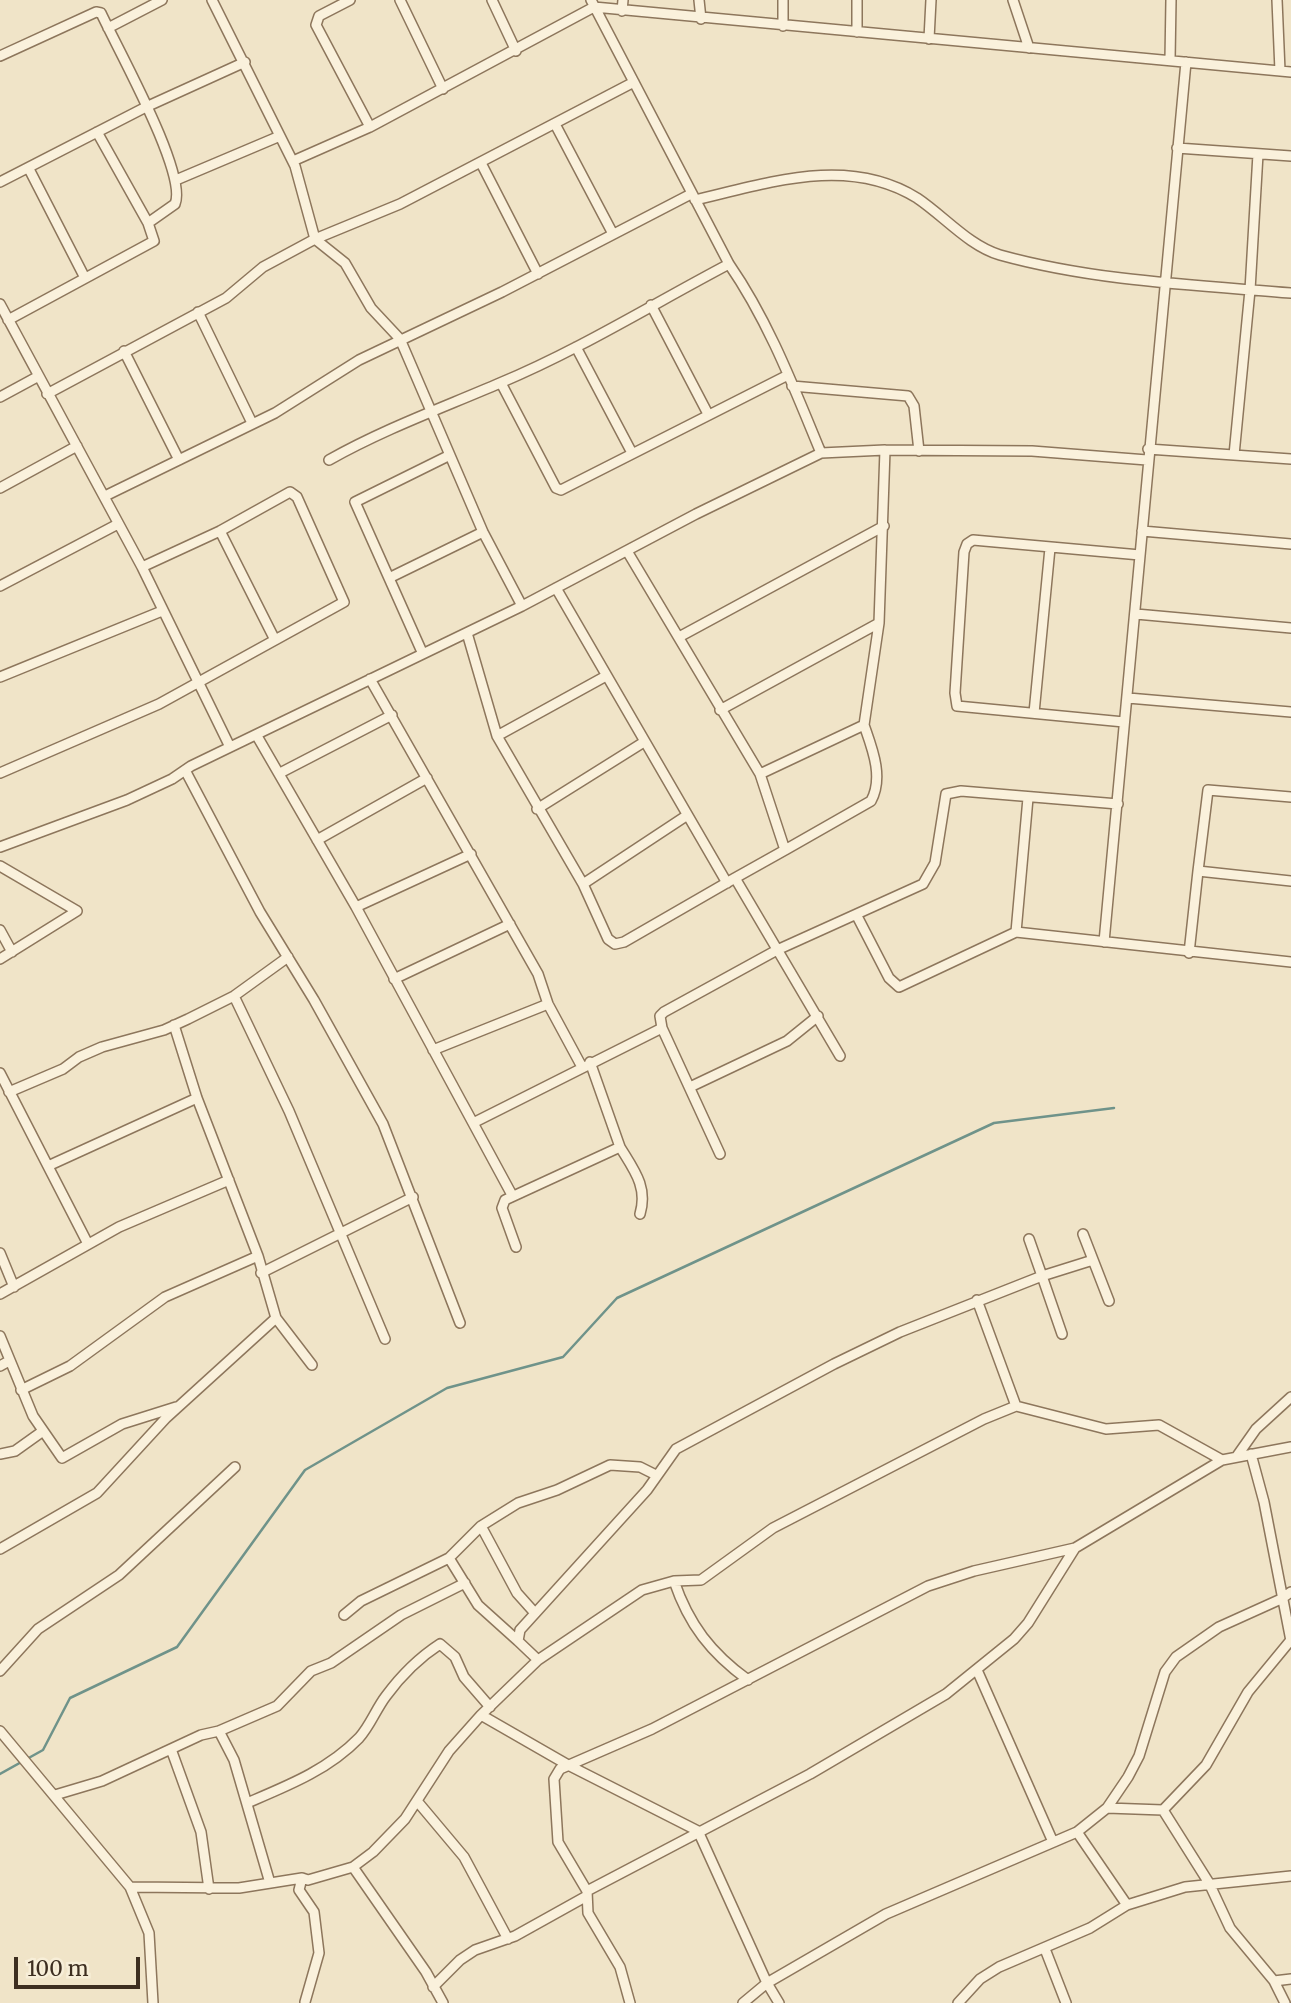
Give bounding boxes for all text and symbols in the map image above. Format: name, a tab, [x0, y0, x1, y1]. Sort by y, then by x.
scale bar	[18, 1944, 144, 1988]
text: 100 m	[27, 1955, 89, 1982]

